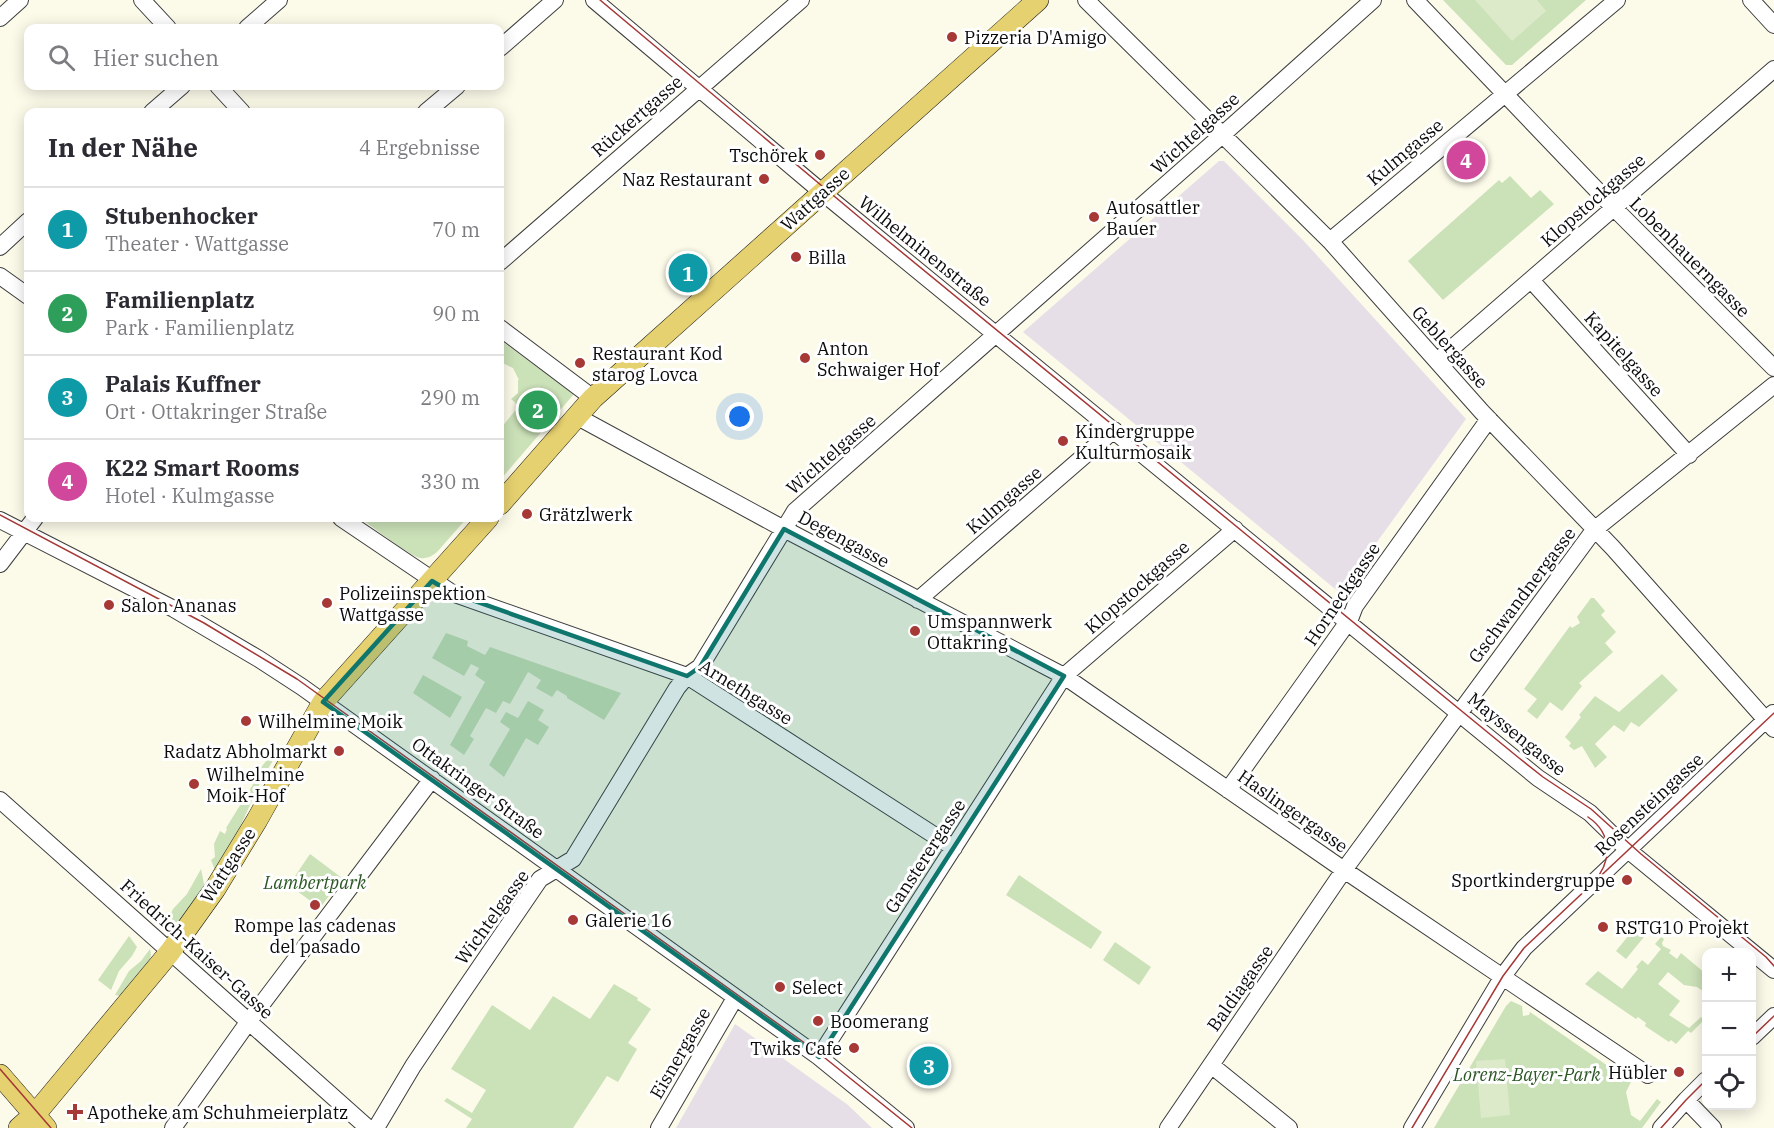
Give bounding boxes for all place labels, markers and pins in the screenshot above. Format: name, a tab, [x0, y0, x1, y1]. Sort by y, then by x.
place label: Pizzeria D'Amigo	[964, 26, 1107, 49]
marker: Pizzeria D'Amigo	[945, 30, 959, 44]
pin: 4	[1446, 138, 1486, 182]
place label: Tschörek	[729, 144, 808, 167]
marker: Tschörek	[813, 148, 827, 162]
place label: Naz Restaurant	[622, 168, 752, 191]
marker: Naz Restaurant	[757, 172, 771, 186]
place label: Autosattler Bauer	[1106, 196, 1200, 240]
marker: Autosattler Bauer	[1087, 210, 1101, 224]
place label: Billa	[808, 246, 847, 269]
pin: 1	[668, 250, 708, 296]
marker: Billa	[789, 250, 803, 264]
place label: Anton Schwaiger Hof	[817, 337, 941, 381]
place label: Restaurant Kod starog Lovca	[592, 342, 723, 386]
marker: Anton Schwaiger Hof	[798, 351, 812, 365]
marker: Restaurant Kod starog Lovca	[573, 356, 587, 370]
pin: 2	[518, 388, 558, 432]
place label: Kindergruppe Kulturmosaik	[1075, 420, 1195, 464]
marker: Kindergruppe Kulturmosaik	[1056, 434, 1070, 448]
place label: Grätzlwerk	[539, 503, 633, 526]
marker: Grätzlwerk	[520, 507, 534, 521]
place label: Polizeiinspektion Wattgasse	[339, 582, 486, 626]
place label: Salon Ananas	[121, 594, 236, 617]
marker: Polizeiinspektion Wattgasse	[320, 596, 334, 610]
marker: Salon Ananas	[102, 598, 116, 612]
place label: Umspannwerk Ottakring	[927, 610, 1053, 654]
marker: Umspannwerk Ottakring	[908, 624, 922, 638]
place label: Wilhelmine Moik	[258, 710, 403, 733]
marker: Wilhelmine Moik	[239, 714, 253, 728]
place label: Radatz Abholmarkt	[163, 740, 327, 763]
marker: Radatz Abholmarkt	[332, 744, 346, 758]
place label: Wilhelmine Moik-Hof	[206, 763, 304, 807]
marker: Wilhelmine Moik-Hof	[187, 777, 201, 791]
place label: Sportkindergruppe	[1451, 869, 1615, 892]
marker: Sportkindergruppe	[1620, 873, 1634, 887]
marker: Rompe las cadenas del pasado	[308, 898, 322, 912]
place label: Galerie 16	[585, 909, 672, 932]
marker: Galerie 16	[566, 913, 580, 927]
place label: Rompe las cadenas del pasado	[234, 914, 396, 958]
place label: RSTG10 Projekt	[1615, 916, 1749, 939]
marker: RSTG10 Projekt	[1596, 920, 1610, 934]
place label: Select	[792, 976, 843, 999]
marker: Select	[773, 980, 787, 994]
place label: Boomerang	[830, 1010, 929, 1033]
marker: Boomerang	[811, 1014, 825, 1028]
place label: Twiks Cafe	[750, 1037, 842, 1060]
marker: Twiks Cafe	[847, 1041, 861, 1055]
pin: 3	[910, 1044, 948, 1088]
place label: Hübler	[1608, 1061, 1667, 1084]
marker: Hübler	[1672, 1065, 1686, 1079]
place label: Apotheke am Schuhmeierplatz	[87, 1101, 348, 1124]
marker: Apotheke am Schuhmeierplatz	[68, 1105, 82, 1119]

